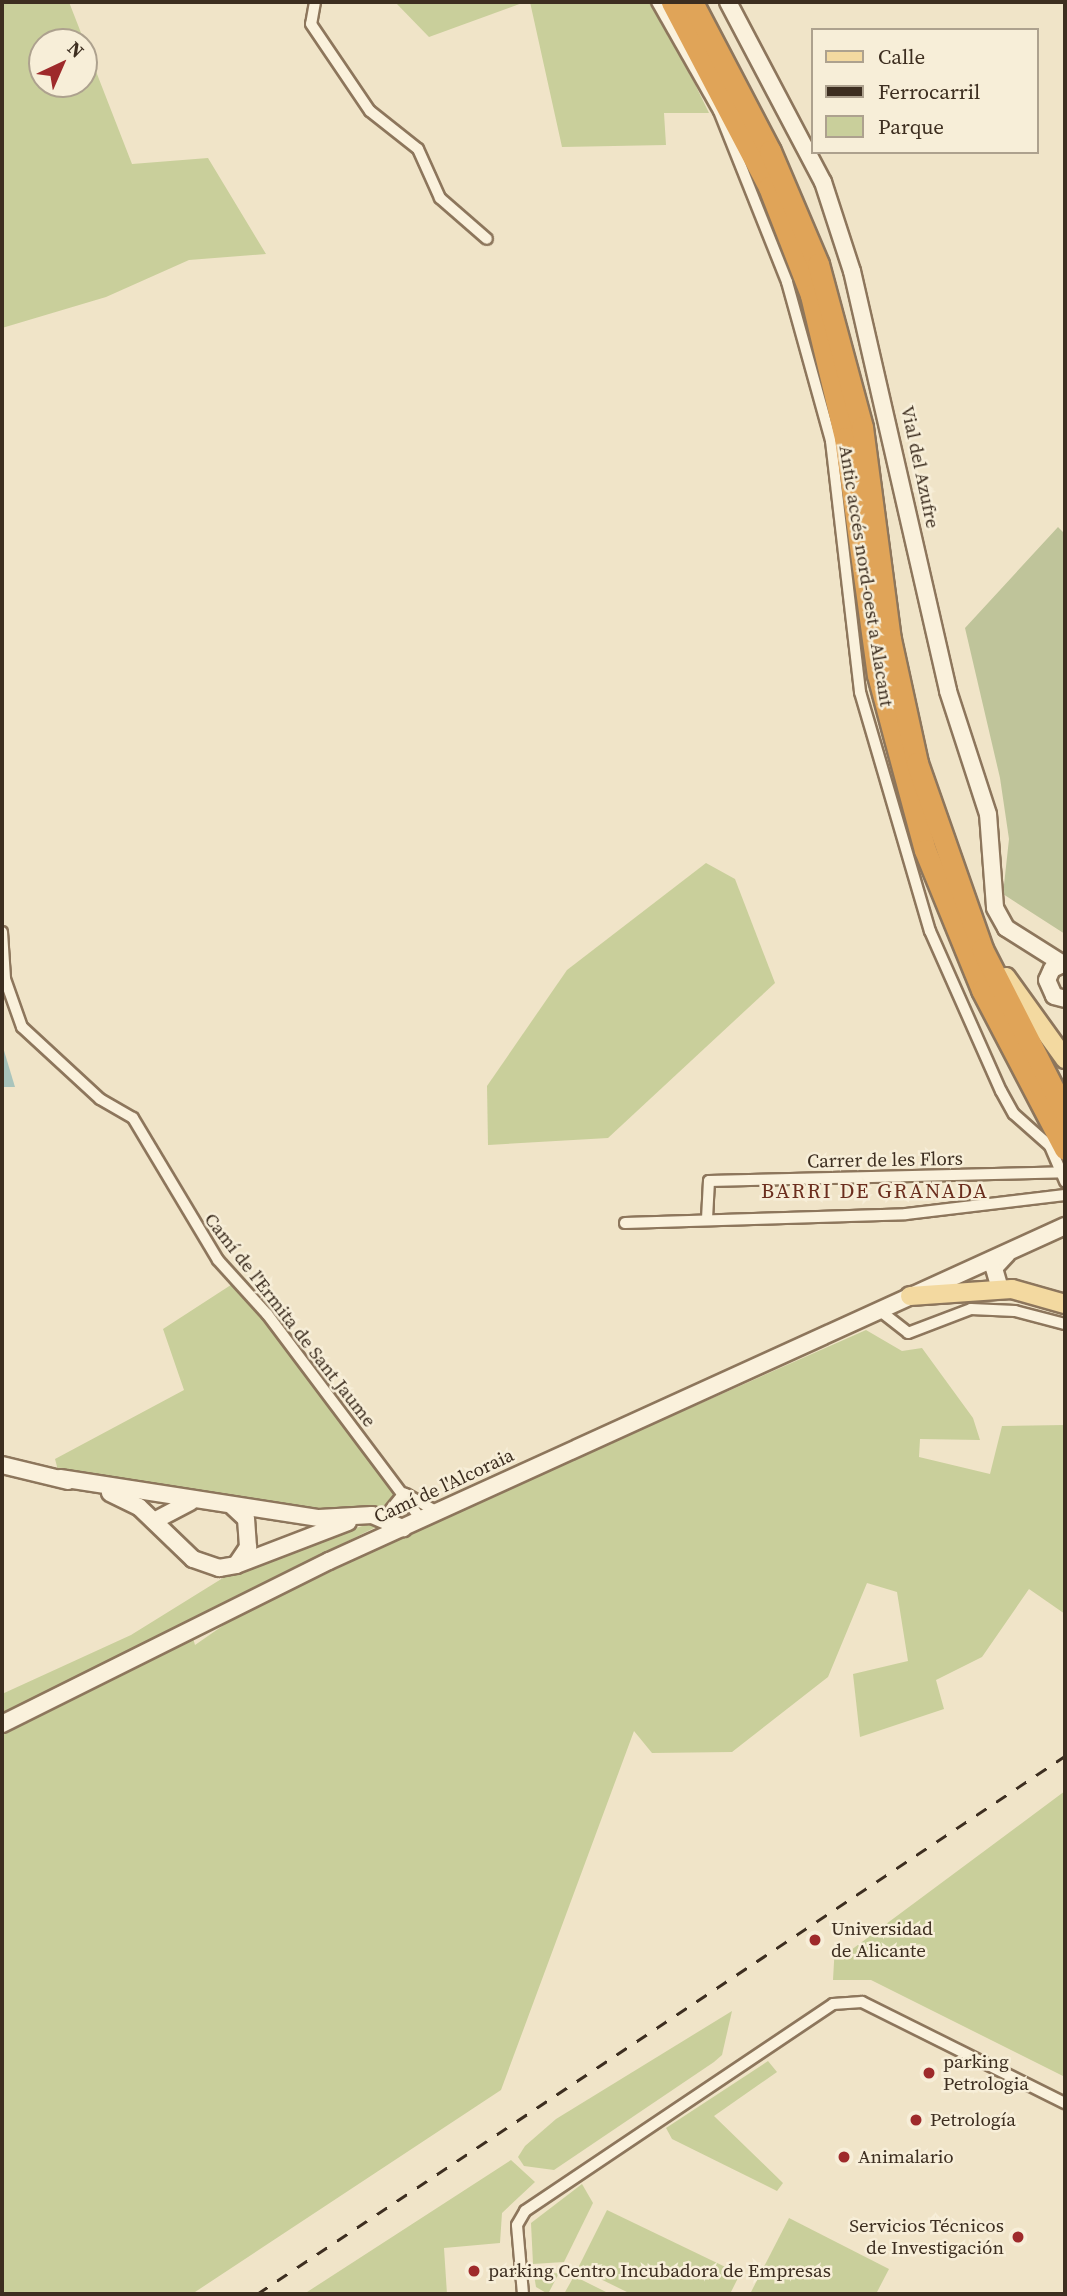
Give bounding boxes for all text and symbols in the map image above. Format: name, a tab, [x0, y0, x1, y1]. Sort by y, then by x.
north arrow	[28, 28, 98, 98]
legend	[811, 28, 1039, 154]
text: N	[62, 35, 90, 63]
text: Calle	[878, 42, 925, 71]
text: Ferrocarril	[878, 77, 980, 106]
text: Parque	[878, 112, 944, 141]
street label: Vial del Azufre	[896, 404, 944, 530]
street label: Antic accés nord-oest a Alacant	[834, 444, 898, 708]
street label: Carrer de les Flors	[807, 1147, 963, 1173]
district label: BARRI DE GRANADA	[763, 1178, 987, 1204]
street label: Camí de l'Ermita de Sant Jaume	[199, 1208, 381, 1432]
street label: Camí de l'Alcoraia	[370, 1444, 518, 1528]
place label: Universidad de Alicante	[831, 1918, 933, 1962]
marker: Universidad de Alicante	[805, 1930, 825, 1950]
place label: parking Petrologia	[943, 2051, 1029, 2095]
marker: parking Petrologia	[921, 2065, 937, 2081]
place label: Petrología	[930, 2109, 1016, 2131]
marker: Petrología	[908, 2112, 924, 2128]
place label: Animalario	[858, 2146, 954, 2168]
marker: Animalario	[836, 2149, 852, 2165]
place label: Servicios Técnicos de Investigación	[849, 2215, 1004, 2259]
marker: Servicios Técnicos de Investigación	[1010, 2229, 1026, 2245]
place label: parking Centro Incubadora de Empresas	[488, 2260, 831, 2282]
marker: parking Centro Incubadora de Empresas	[466, 2263, 482, 2279]

